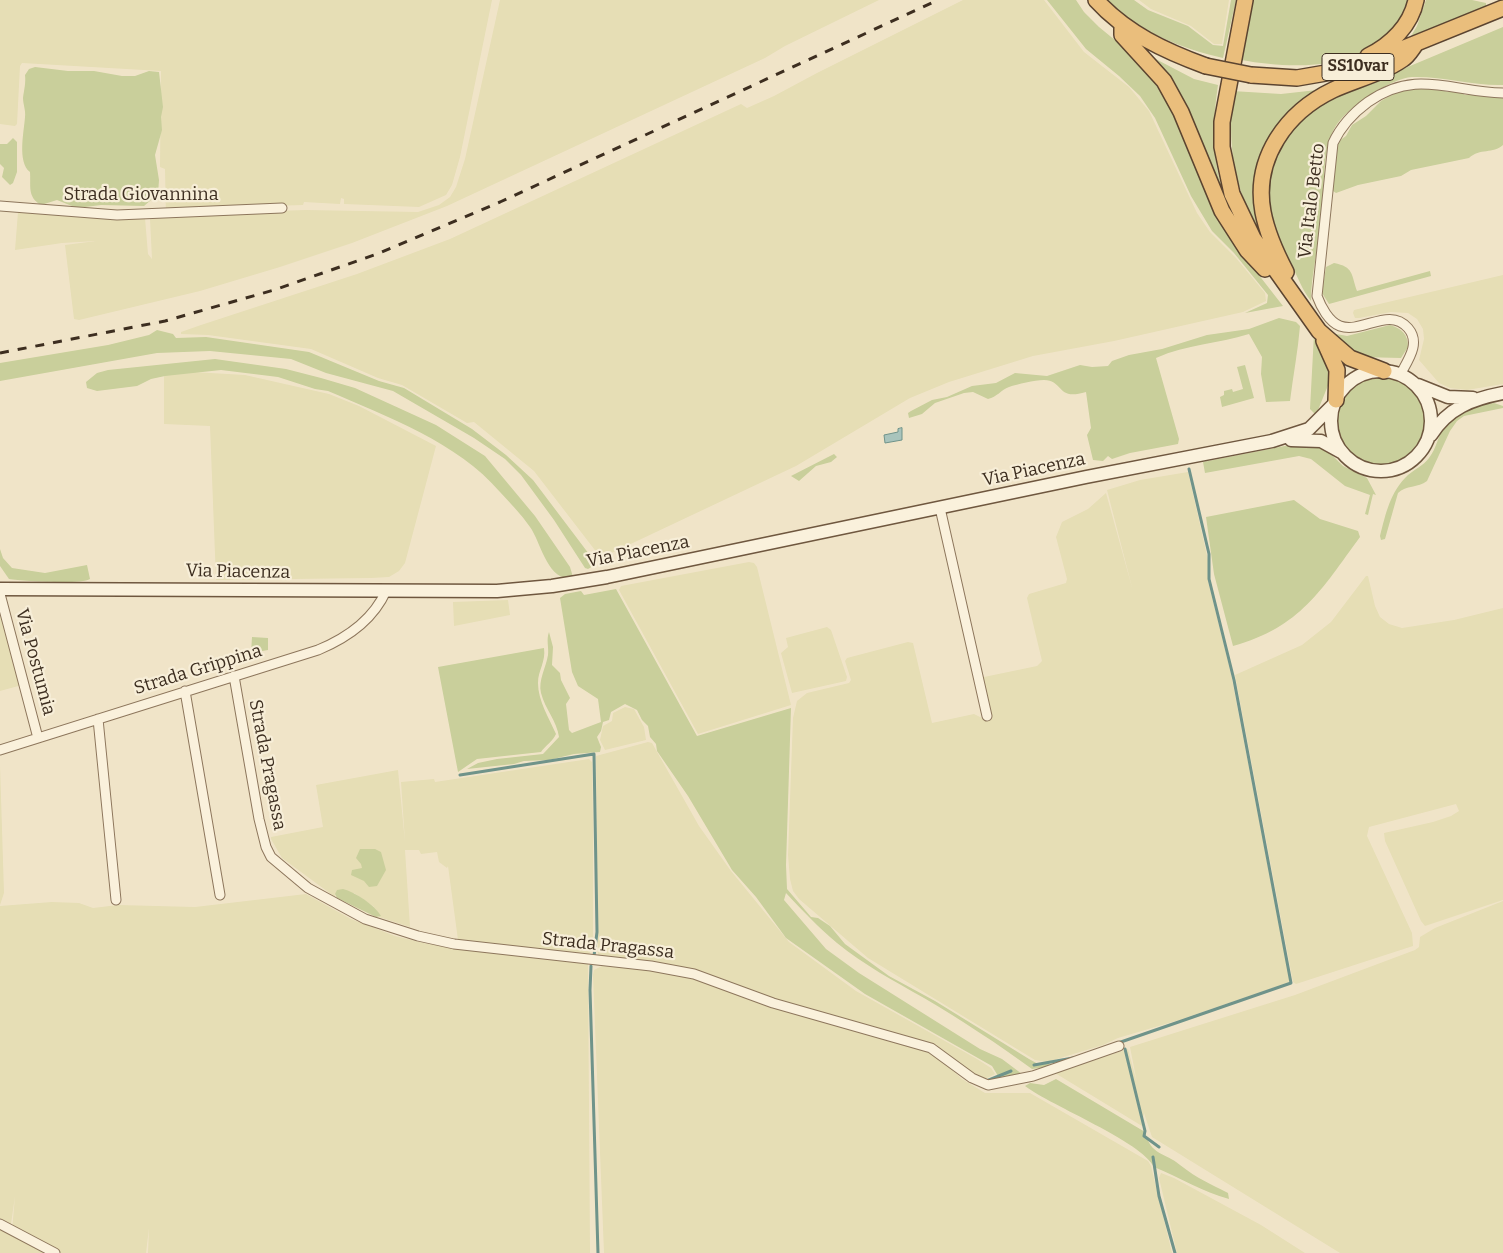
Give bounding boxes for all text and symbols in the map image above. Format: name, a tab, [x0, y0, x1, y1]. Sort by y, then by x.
road number: SS10var	[1322, 54, 1394, 80]
street label: Via Italo Betto	[1294, 142, 1330, 260]
street label: Strada Giovannina	[63, 184, 219, 206]
street label: Via Piacenza	[981, 449, 1087, 491]
street label: Via Piacenza	[585, 531, 691, 573]
street label: Via Piacenza	[186, 560, 290, 584]
street label: Via Postumia	[10, 606, 60, 718]
street label: Strada Grippina	[131, 640, 265, 700]
street label: Strada Pragassa	[244, 698, 290, 832]
street label: Strada Pragassa	[541, 928, 675, 964]

